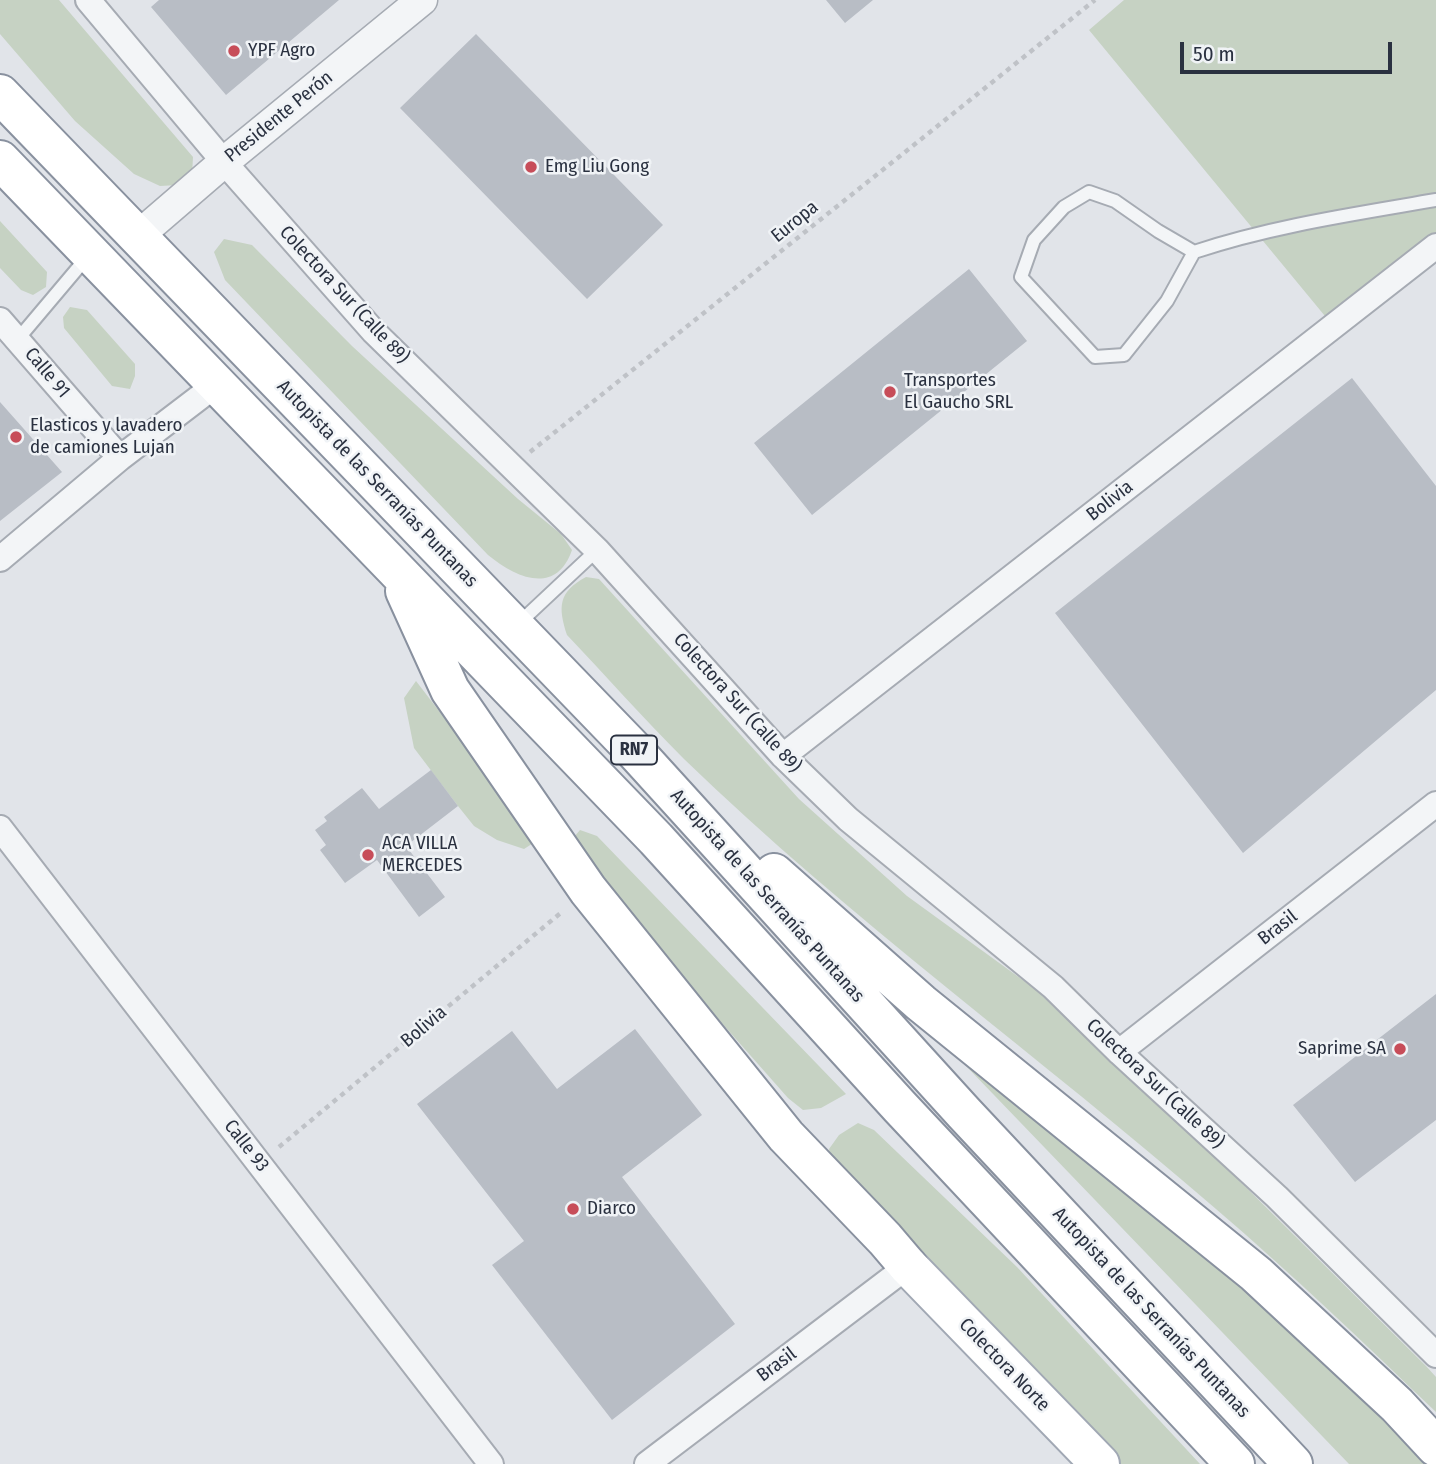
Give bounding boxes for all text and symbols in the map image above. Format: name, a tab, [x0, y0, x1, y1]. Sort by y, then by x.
scale bar	[1184, 28, 1396, 72]
place label: YPF Agro	[248, 40, 315, 62]
text: 50 m	[1193, 41, 1235, 67]
marker: YPF Agro	[226, 43, 242, 59]
street label: Presidente Perón	[220, 67, 338, 167]
place label: Emg Liu Gong	[545, 156, 649, 178]
marker: Emg Liu Gong	[523, 159, 539, 175]
street label: Europa	[767, 196, 823, 248]
street label: Colectora Sur (Calle 89)	[274, 221, 414, 369]
street label: Calle 91	[19, 343, 75, 403]
place label: Transportes El Gaucho SRL	[904, 370, 1013, 414]
street label: Autopista de las Serranías Puntanas	[272, 376, 482, 592]
marker: Transportes El Gaucho SRL	[882, 384, 898, 400]
place label: Elasticos y lavadero de camiones Lujan	[30, 415, 182, 459]
marker: Elasticos y lavadero de camiones Lujan	[8, 429, 24, 445]
street label: Bolivia	[1082, 476, 1138, 526]
street label: Colectora Sur (Calle 89)	[668, 629, 806, 777]
road number: RN7	[611, 736, 657, 764]
street label: Autopista de las Serranías Puntanas	[665, 785, 869, 1007]
place label: ACA VILLA MERCEDES	[382, 833, 462, 877]
marker: ACA VILLA MERCEDES	[360, 847, 376, 863]
street label: Brasil	[1254, 906, 1302, 950]
street label: Bolivia	[396, 1001, 452, 1053]
street label: Colectora Sur (Calle 89)	[1081, 1014, 1229, 1154]
place label: Saprime SA	[1298, 1038, 1386, 1060]
marker: Saprime SA	[1392, 1041, 1408, 1057]
street label: Calle 93	[219, 1115, 273, 1177]
place label: Diarco	[587, 1198, 636, 1220]
marker: Diarco	[565, 1201, 581, 1217]
street label: Autopista de las Serranías Puntanas	[1048, 1203, 1254, 1423]
street label: Colectora Norte	[954, 1314, 1054, 1416]
street label: Brasil	[753, 1343, 801, 1387]

